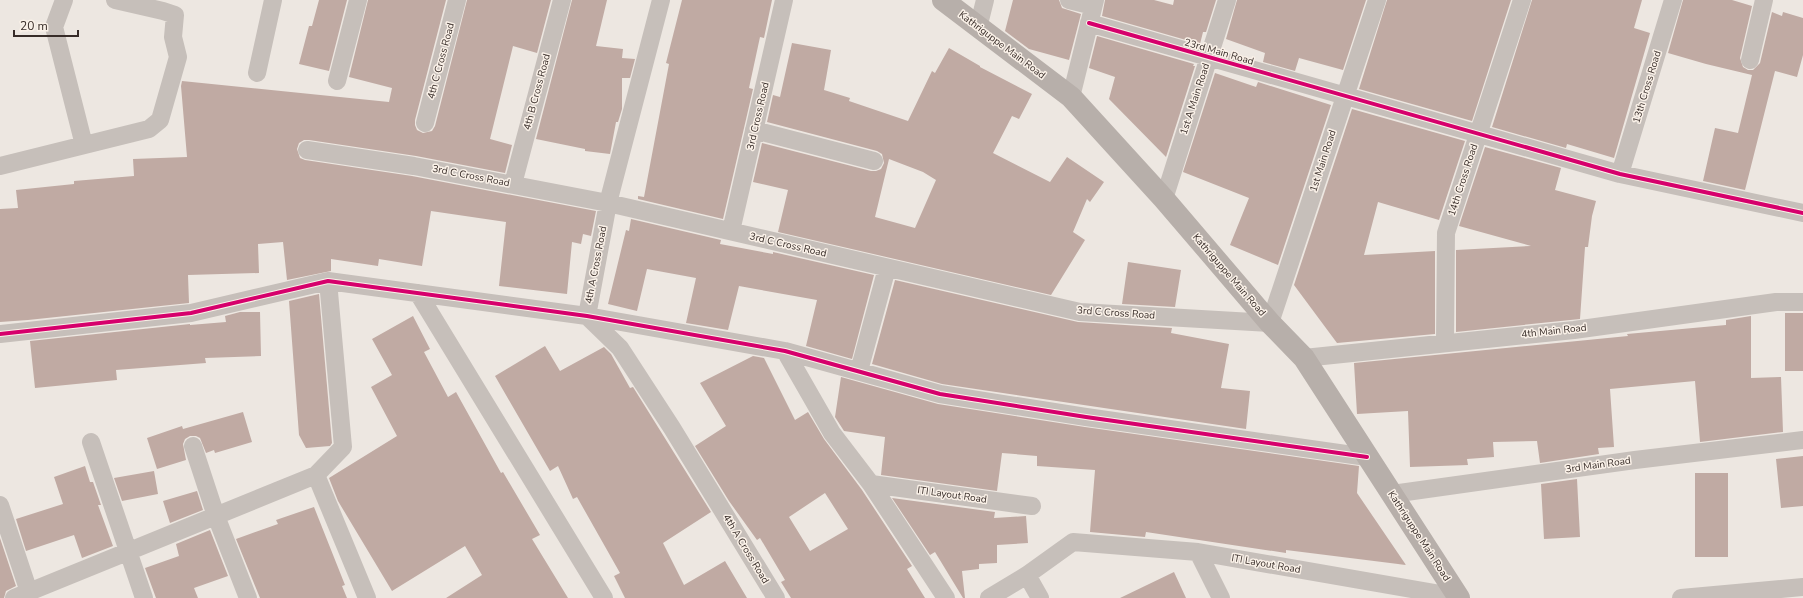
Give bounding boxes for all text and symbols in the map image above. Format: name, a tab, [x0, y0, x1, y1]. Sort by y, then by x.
street label: Kathriguppe Main Road	[956, 8, 1048, 82]
scale bar	[14, 12, 78, 38]
text: 20 m	[20, 18, 48, 34]
street label: 4th C Cross Road	[424, 21, 458, 101]
street label: 23rd Main Road	[1183, 35, 1256, 69]
street label: 13th Cross Road	[1629, 49, 1665, 125]
street label: 4th B Cross Road	[520, 52, 554, 132]
street label: 1st A Main Road	[1177, 61, 1213, 137]
street label: 3rd Cross Road	[743, 81, 773, 151]
street label: 1st Main Road	[1306, 128, 1340, 194]
street label: 14th Cross Road	[1445, 142, 1481, 218]
street label: 3rd C Cross Road	[431, 162, 511, 190]
street label: 4th A Cross Road	[582, 225, 610, 305]
street label: 3rd C Cross Road	[748, 229, 828, 261]
street label: Kathriguppe Main Road	[1189, 231, 1269, 319]
street label: 3rd C Cross Road	[1076, 303, 1156, 323]
street label: 4th Main Road	[1521, 321, 1587, 341]
street label: 3rd Main Road	[1565, 453, 1632, 476]
street label: ITI Layout Road	[916, 483, 988, 507]
street label: Kathriguppe Main Road	[1384, 488, 1454, 584]
street label: 4th A Cross Road	[720, 512, 772, 587]
street label: ITI Layout Road	[1230, 551, 1302, 577]

